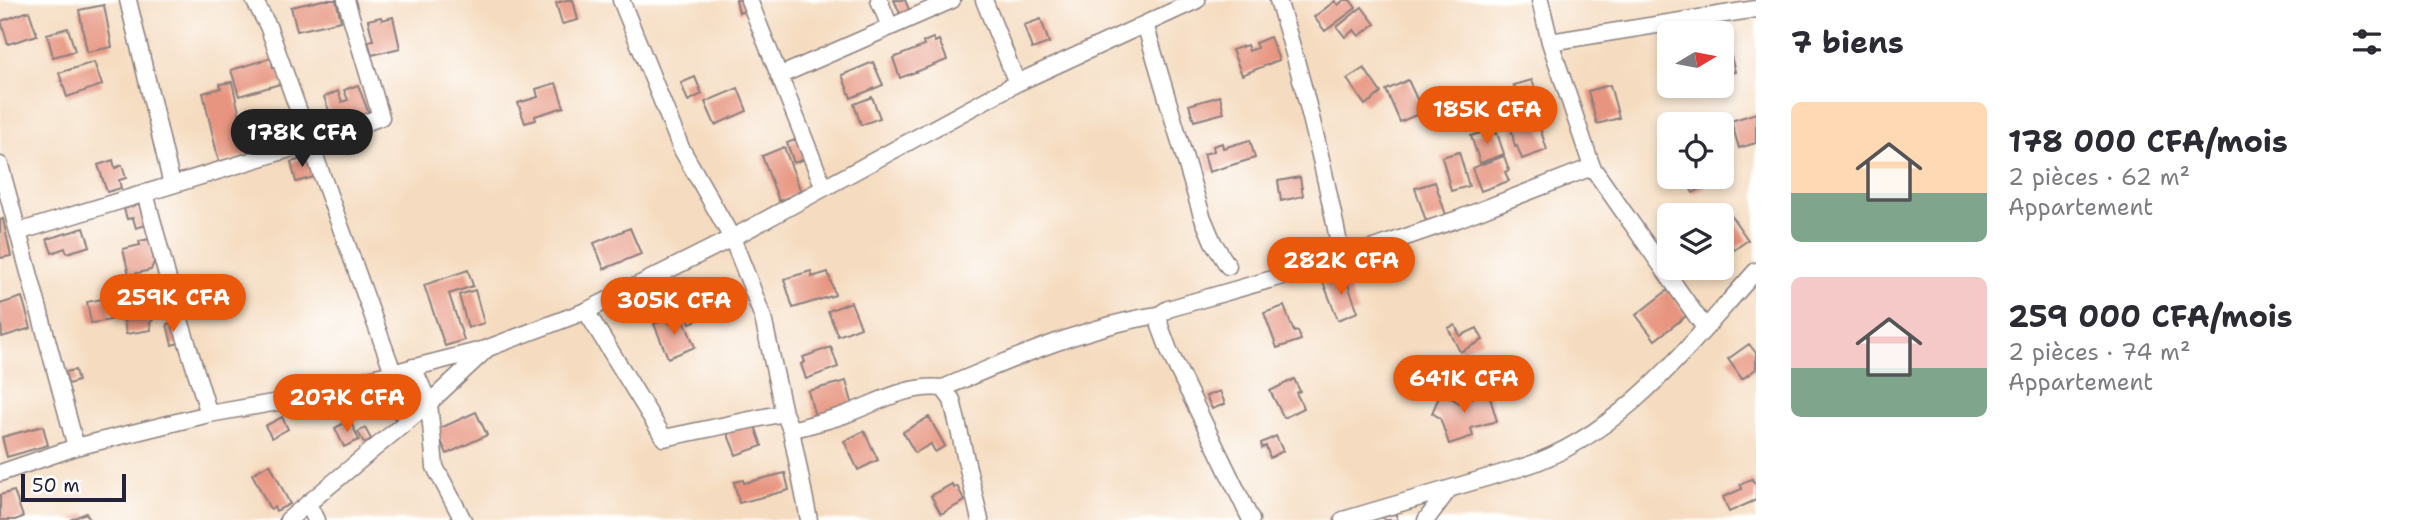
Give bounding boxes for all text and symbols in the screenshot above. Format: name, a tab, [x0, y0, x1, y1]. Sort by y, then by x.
north arrow	[1657, 21, 1734, 98]
map controls	[1657, 21, 1734, 280]
text: 7 biens	[1791, 22, 1904, 63]
icon: filters	[2348, 23, 2386, 61]
pin: 185K CFA	[1415, 86, 1559, 146]
text: 185K CFA	[1432, 94, 1542, 124]
pin: 178K CFA	[230, 110, 374, 169]
button: locate	[1657, 112, 1734, 189]
text: 178K CFA	[247, 117, 357, 147]
text: 178 000 CFA/mois	[2008, 121, 2288, 162]
icon: home	[1847, 130, 1931, 214]
text: 2 pièces · 62 m²	[2008, 162, 2190, 192]
text: Appartement	[2008, 192, 2153, 222]
button: layers	[1657, 203, 1734, 280]
pin: 282K CFA	[1269, 238, 1413, 297]
text: 282K CFA	[1283, 245, 1399, 275]
pin: 259K CFA	[101, 274, 245, 334]
pin: 305K CFA	[602, 278, 746, 337]
text: 259K CFA	[116, 282, 230, 312]
text: 305K CFA	[617, 285, 731, 315]
text: 259 000 CFA/mois	[2008, 296, 2293, 337]
icon: home	[1847, 305, 1931, 389]
text: 2 pièces · 74 m²	[2008, 337, 2191, 367]
pin: 641K CFA	[1392, 356, 1536, 415]
text: 641K CFA	[1409, 363, 1519, 393]
text: Appartement	[2008, 367, 2153, 397]
pin: 207K CFA	[275, 374, 419, 434]
text: 207K CFA	[289, 382, 405, 412]
scale bar	[21, 471, 126, 503]
text: 50 m	[32, 473, 80, 498]

